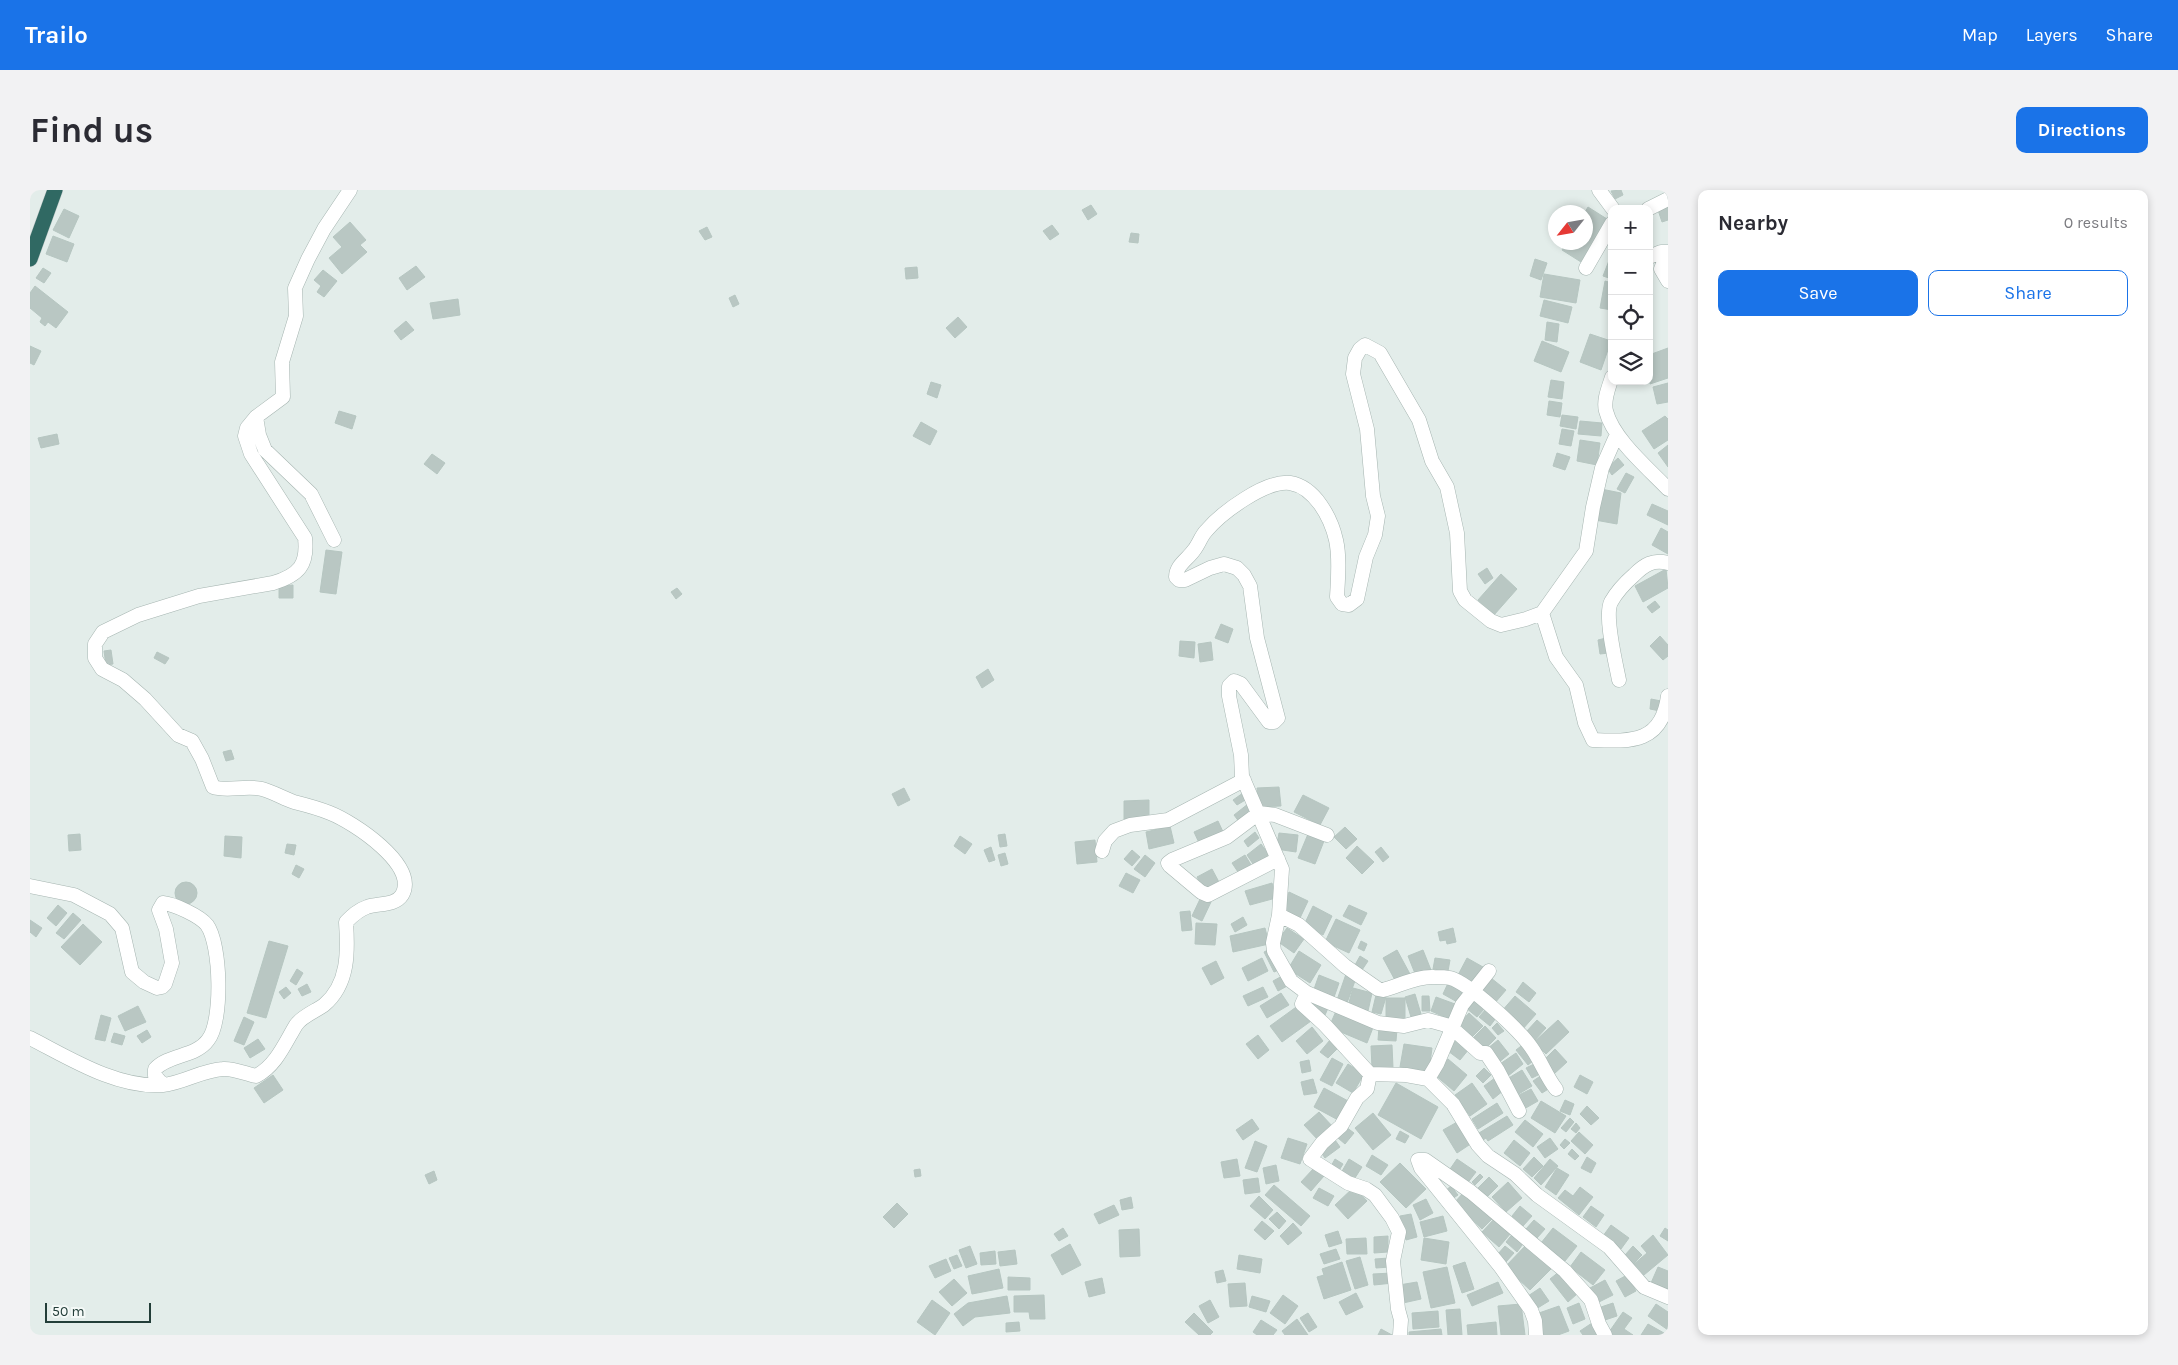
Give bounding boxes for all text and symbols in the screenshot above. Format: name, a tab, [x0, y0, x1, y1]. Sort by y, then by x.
text: Trailo	[25, 21, 88, 49]
text: Map	[1962, 24, 1998, 46]
text: Layers	[2026, 24, 2078, 46]
text: Share	[2106, 24, 2153, 46]
button: Directions	[2016, 107, 2148, 153]
text: Find us	[30, 110, 153, 151]
north arrow	[1548, 205, 1593, 250]
map controls	[1608, 205, 1653, 385]
button: +	[1608, 205, 1653, 250]
text: Nearby	[1718, 211, 1788, 235]
text: 0 results	[2064, 213, 2128, 232]
button: −	[1608, 250, 1653, 295]
button: Save	[1718, 270, 1918, 316]
button: Share	[1928, 270, 2128, 316]
button: locate	[1608, 295, 1653, 340]
button: layers	[1608, 340, 1653, 385]
scale bar	[45, 1300, 151, 1323]
text: 50 m	[52, 1303, 85, 1320]

